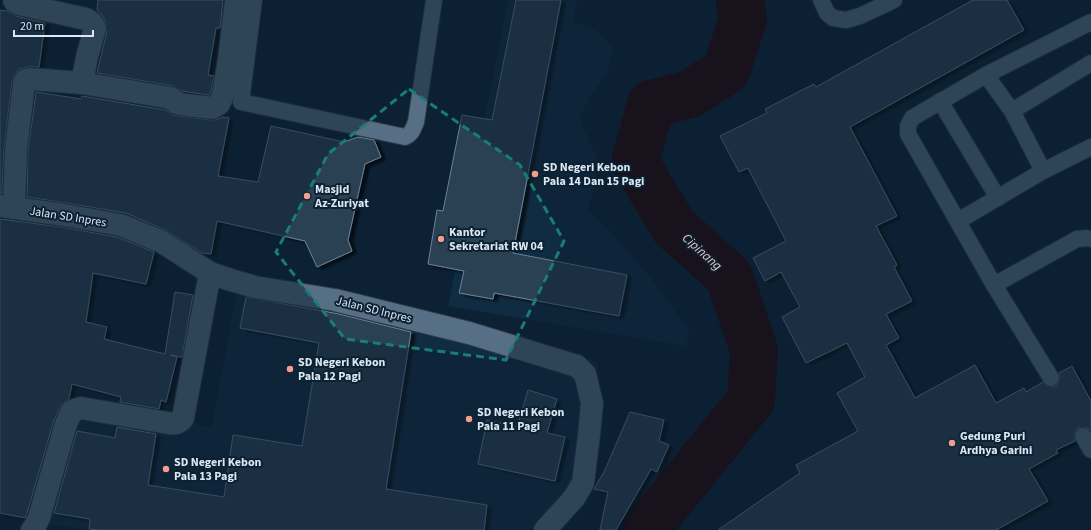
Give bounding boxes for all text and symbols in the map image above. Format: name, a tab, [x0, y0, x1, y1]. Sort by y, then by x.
scale bar	[14, 12, 93, 38]
text: 20 m	[20, 18, 44, 35]
place label: SD Negeri Kebon Pala 14 Dan 15 Pagi	[543, 159, 644, 190]
marker: SD Negeri Kebon Pala 14 Dan 15 Pagi	[530, 169, 540, 179]
place label: Masjid Az-Zuriyat	[314, 181, 369, 212]
marker: Masjid Az-Zuriyat	[302, 191, 312, 201]
street label: Jalan SD Inpres	[28, 203, 108, 231]
place label: Kantor Sekretariat RW 04	[449, 224, 544, 255]
water label: Cipinang	[678, 229, 726, 275]
marker: Kantor Sekretariat RW 04	[436, 234, 446, 244]
street label: Jalan SD Inpres	[334, 292, 414, 328]
place label: SD Negeri Kebon Pala 12 Pagi	[298, 354, 386, 385]
marker: SD Negeri Kebon Pala 12 Pagi	[285, 364, 295, 374]
place label: SD Negeri Kebon Pala 11 Pagi	[477, 404, 565, 435]
marker: SD Negeri Kebon Pala 11 Pagi	[464, 414, 474, 424]
place label: Gedung Puri Ardhya Garini	[959, 428, 1032, 459]
marker: Gedung Puri Ardhya Garini	[947, 438, 957, 448]
place label: SD Negeri Kebon Pala 13 Pagi	[174, 454, 262, 485]
marker: SD Negeri Kebon Pala 13 Pagi	[161, 464, 171, 474]

